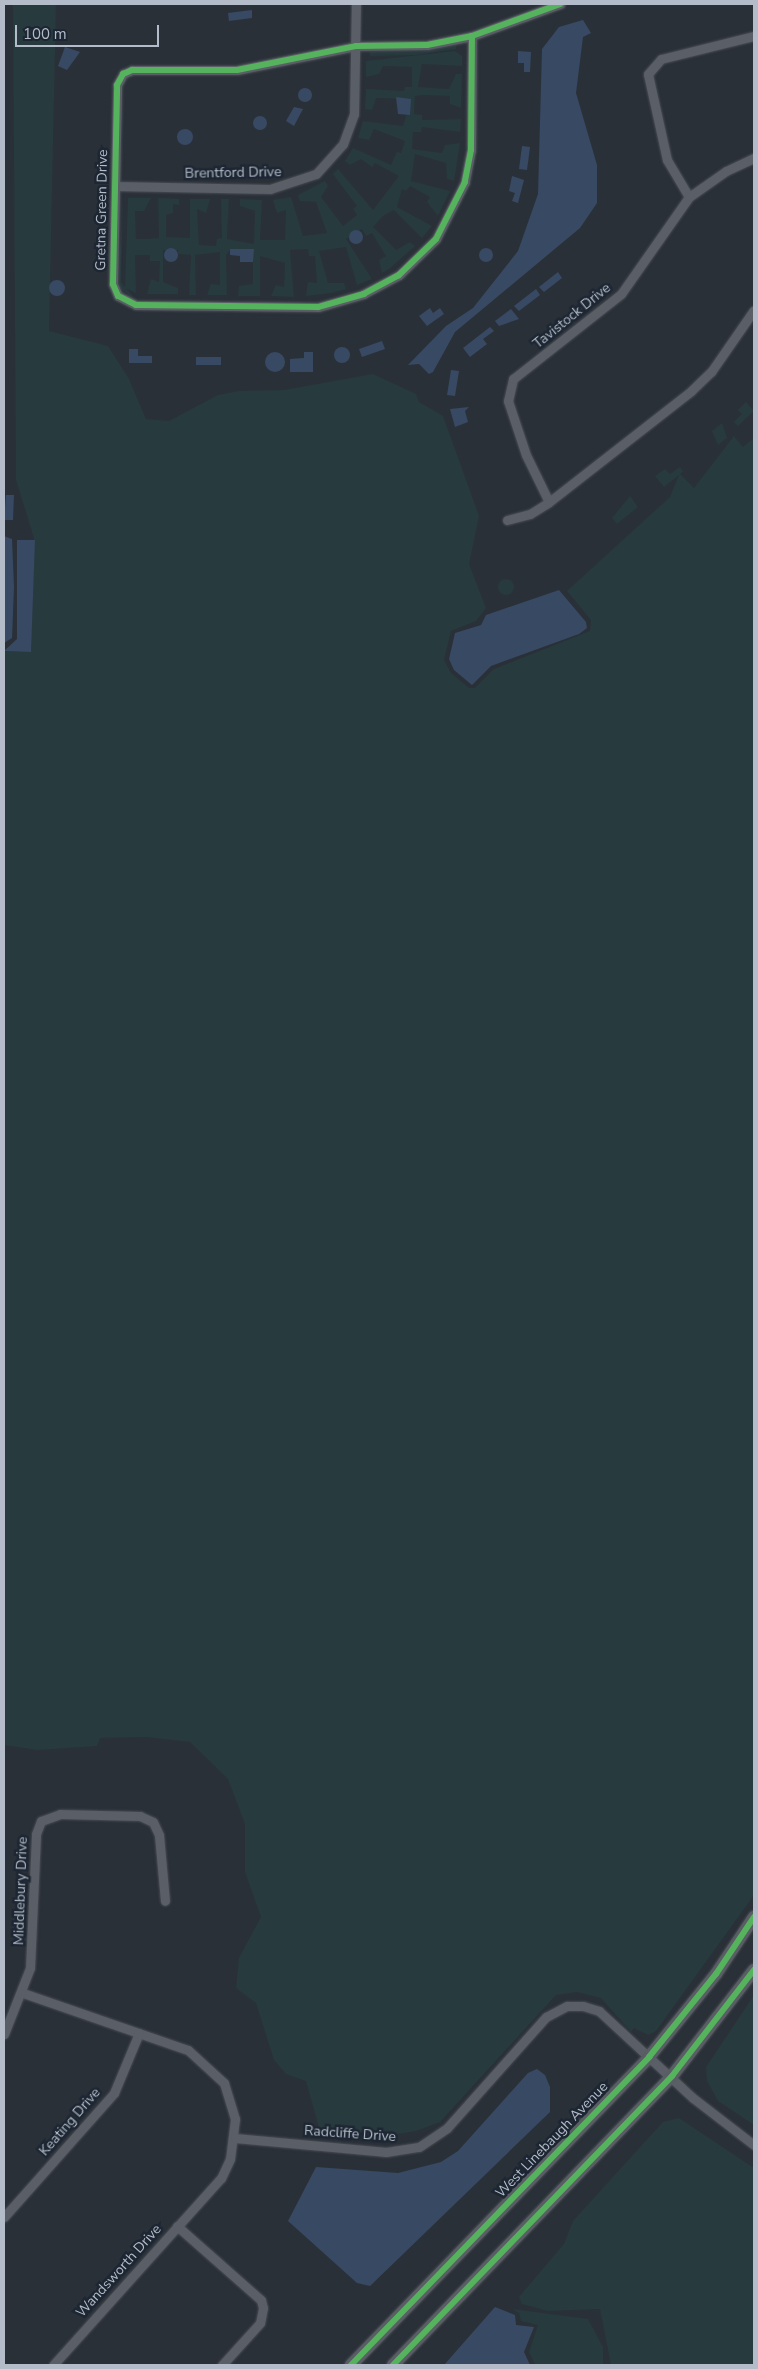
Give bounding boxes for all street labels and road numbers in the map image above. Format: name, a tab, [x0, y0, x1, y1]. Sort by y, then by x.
street label: Gretna Green Drive	[93, 149, 111, 271]
street label: Brentford Drive	[184, 164, 282, 182]
street label: Tavistock Drive	[530, 280, 614, 352]
street label: Middlebury Drive	[11, 1836, 31, 1946]
street label: West Linebaugh Avenue	[492, 2079, 612, 2201]
street label: Keating Drive	[36, 2085, 104, 2159]
street label: Radcliffe Drive	[304, 2122, 396, 2146]
street label: Wandsworth Drive	[73, 2221, 165, 2321]

